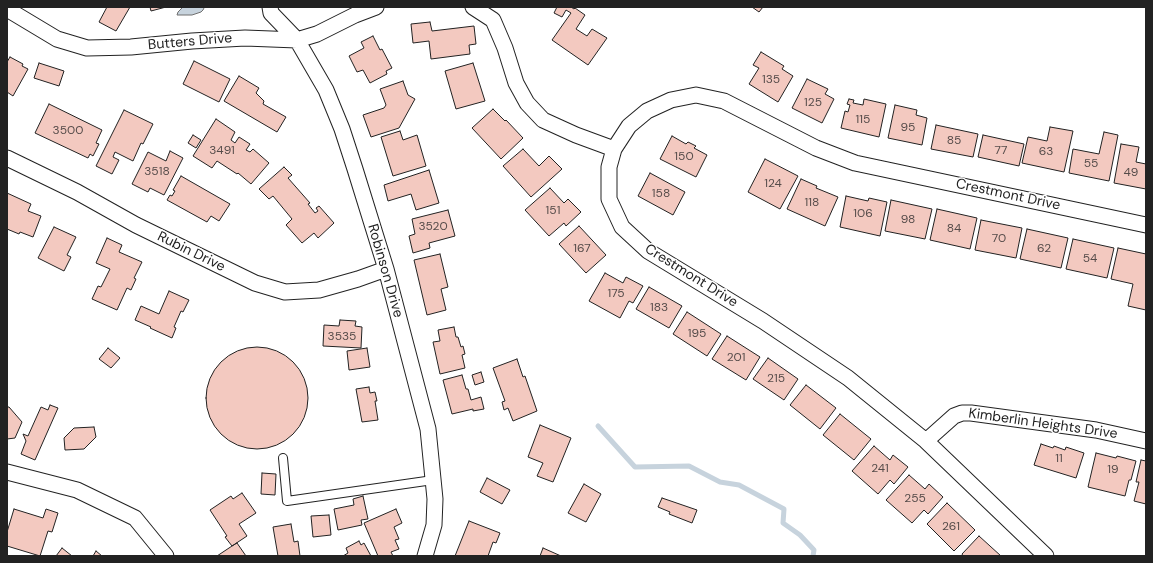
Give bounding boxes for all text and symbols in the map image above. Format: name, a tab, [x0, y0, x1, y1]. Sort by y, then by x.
street label: Butters Drive	[147, 30, 233, 54]
house number: 135	[762, 73, 780, 87]
house number: 125	[804, 96, 822, 110]
house number: 115	[856, 113, 870, 127]
house number: 95	[901, 121, 915, 135]
house number: 3500	[53, 124, 83, 138]
house number: 85	[947, 134, 961, 148]
house number: 3491	[209, 144, 235, 158]
house number: 77	[995, 144, 1007, 158]
house number: 63	[1039, 145, 1053, 159]
house number: 150	[674, 150, 694, 164]
house number: 55	[1084, 157, 1098, 171]
house number: 3518	[144, 165, 170, 179]
house number: 49	[1124, 166, 1138, 180]
street label: Crestmont Drive	[954, 176, 1062, 214]
house number: 124	[764, 177, 782, 191]
house number: 158	[652, 187, 670, 201]
house number: 118	[805, 196, 819, 210]
house number: 151	[546, 204, 560, 218]
house number: 106	[853, 207, 873, 221]
house number: 98	[901, 213, 915, 227]
house number: 3520	[418, 220, 448, 234]
street label: Robinson Drive	[364, 222, 406, 320]
house number: 84	[947, 222, 961, 236]
street label: Rubin Drive	[154, 228, 228, 276]
house number: 70	[992, 232, 1006, 246]
street label: Crestmont Drive	[641, 241, 741, 311]
house number: 167	[573, 242, 591, 256]
house number: 62	[1037, 242, 1051, 256]
house number: 54	[1083, 252, 1097, 266]
house number: 175	[607, 287, 625, 301]
house number: 183	[650, 301, 668, 315]
house number: 195	[688, 327, 706, 341]
house number: 3535	[328, 330, 356, 344]
house number: 201	[727, 351, 745, 365]
house number: 215	[767, 372, 785, 386]
street label: Kimberlin Heights Drive	[967, 405, 1119, 443]
house number: 11	[1055, 452, 1063, 466]
house number: 241	[871, 462, 889, 476]
house number: 19	[1107, 463, 1119, 477]
house number: 255	[904, 492, 926, 506]
house number: 261	[942, 520, 960, 534]

